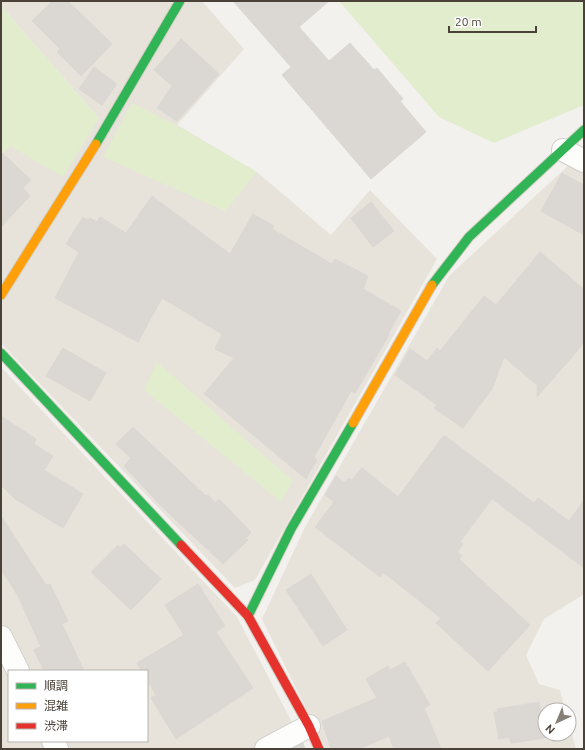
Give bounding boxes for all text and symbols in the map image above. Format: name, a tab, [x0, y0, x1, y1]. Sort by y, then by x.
scale bar	[449, 8, 536, 34]
text: 20 m	[455, 15, 482, 28]
legend	[8, 670, 148, 742]
text: 順調	[44, 679, 68, 692]
text: 混雑	[44, 699, 68, 712]
north arrow	[537, 702, 577, 742]
text: 渋滞	[44, 719, 68, 732]
text: N	[543, 722, 557, 736]

